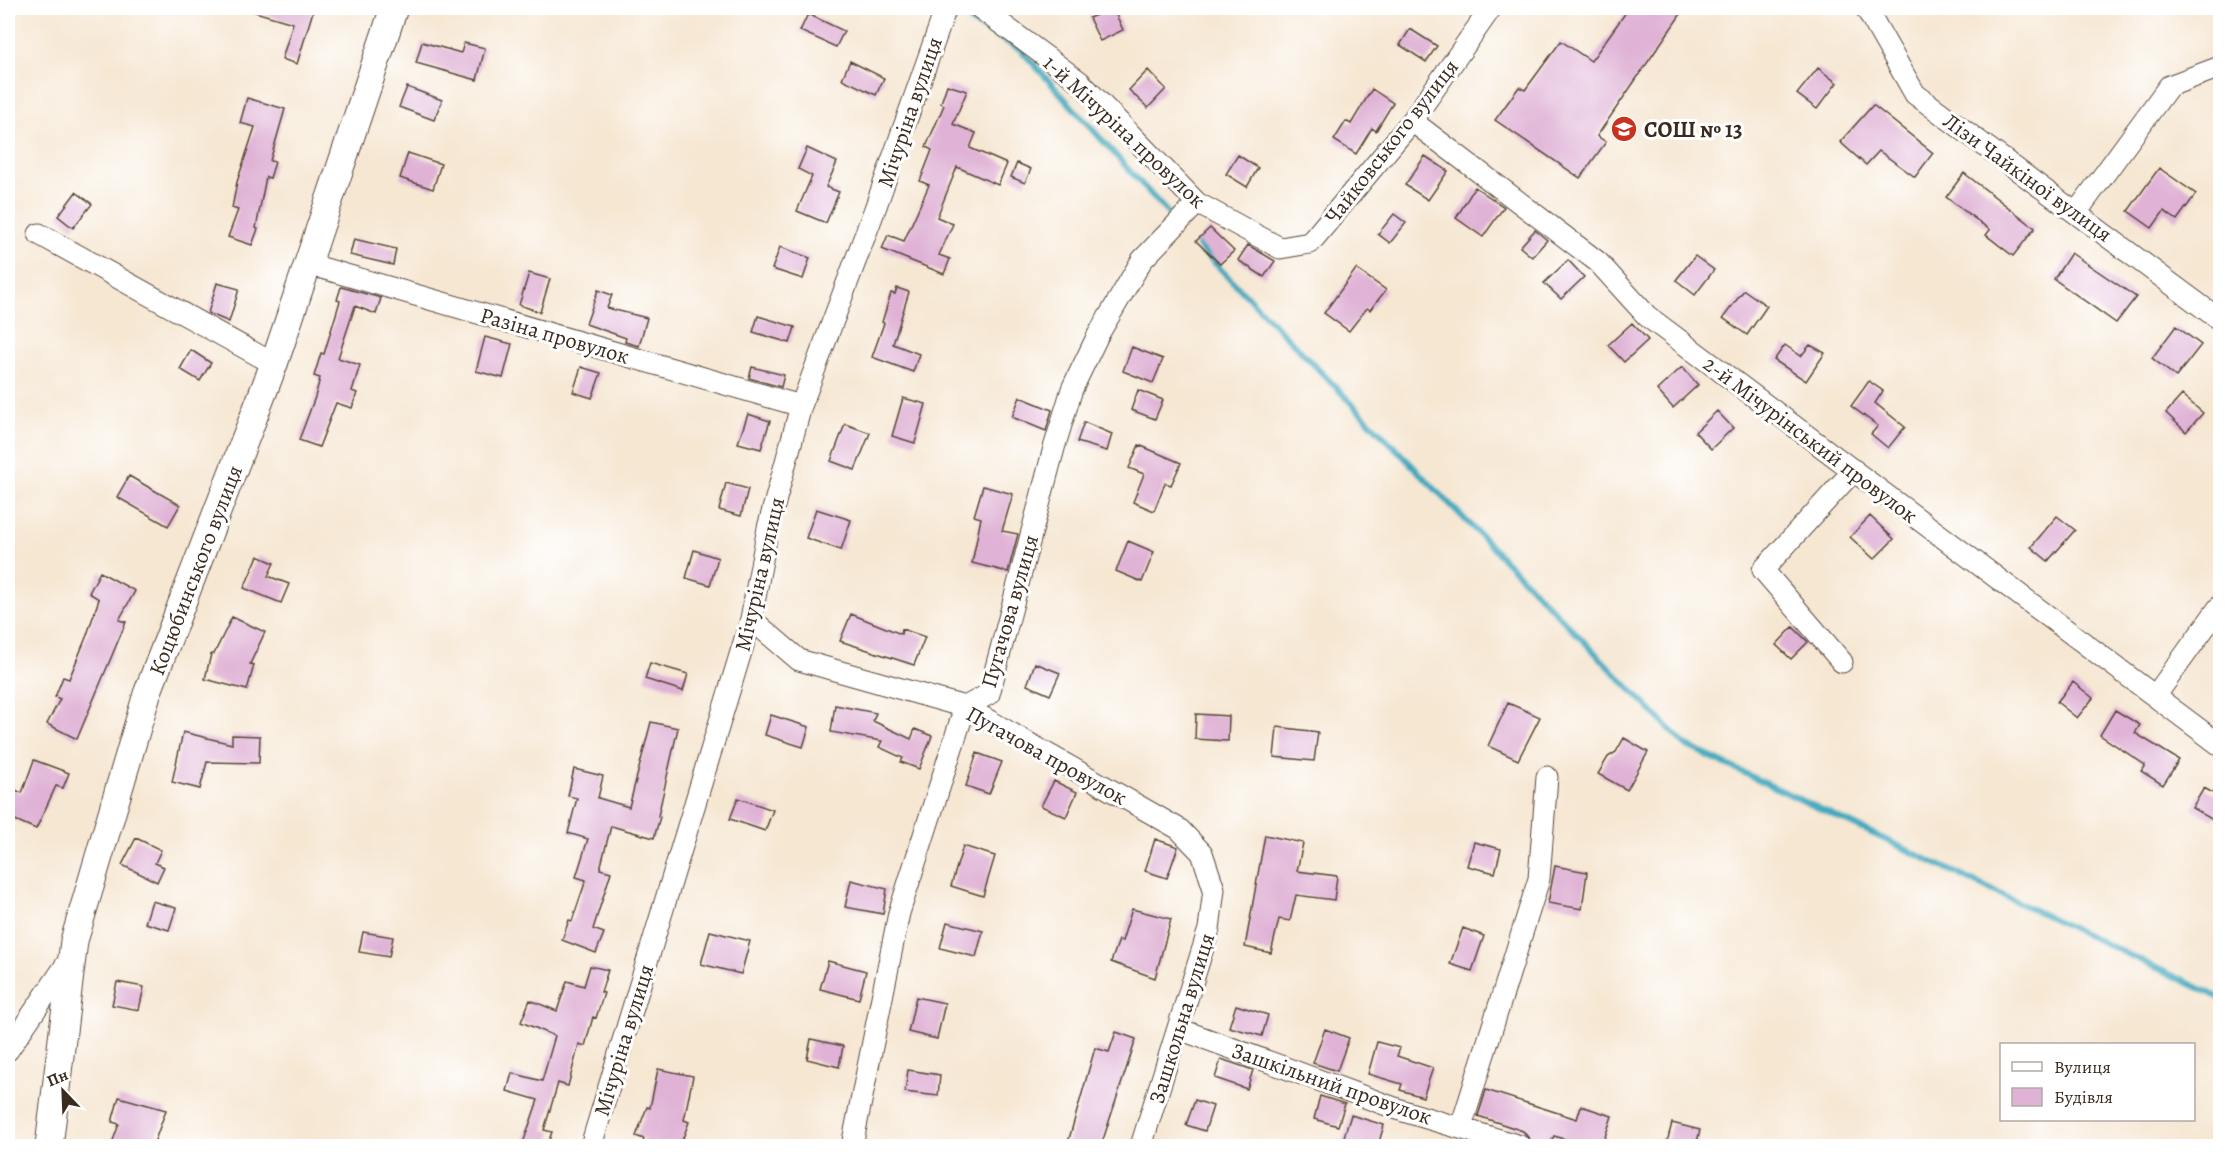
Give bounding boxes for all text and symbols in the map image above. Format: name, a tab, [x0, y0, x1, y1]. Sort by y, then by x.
street label: Мічуріна вулиця	[870, 33, 950, 192]
street label: 1-й Мічуріна провулок	[1036, 48, 1212, 215]
street label: Чайковського вулиця	[1318, 53, 1466, 230]
street label: Лізи Чайкіної вулиця	[1937, 106, 2118, 249]
school or university icon: СОШ № 13	[1609, 114, 1639, 144]
place label: СОШ № 13	[1644, 115, 1742, 145]
street label: Разіна провулок	[477, 300, 633, 372]
street label: 2-й Мічурінський провулок	[1697, 349, 1924, 530]
street label: Коцюбинського вулиця	[142, 461, 250, 680]
street label: Мічуріна вулиця	[728, 494, 792, 654]
street label: Пугачова вулиця	[974, 531, 1046, 691]
street label: Пугачова провулок	[961, 699, 1132, 813]
street label: Зашкольна вулиця	[1142, 929, 1222, 1107]
street label: Мічуріна вулиця	[587, 961, 661, 1120]
street label: Зашкільний провулок	[1228, 1036, 1436, 1132]
legend	[2000, 1043, 2195, 1121]
text: Вулиця	[2054, 1055, 2111, 1079]
north arrow	[33, 1061, 93, 1121]
text: Пн	[44, 1064, 71, 1092]
text: Будівля	[2054, 1085, 2113, 1109]

